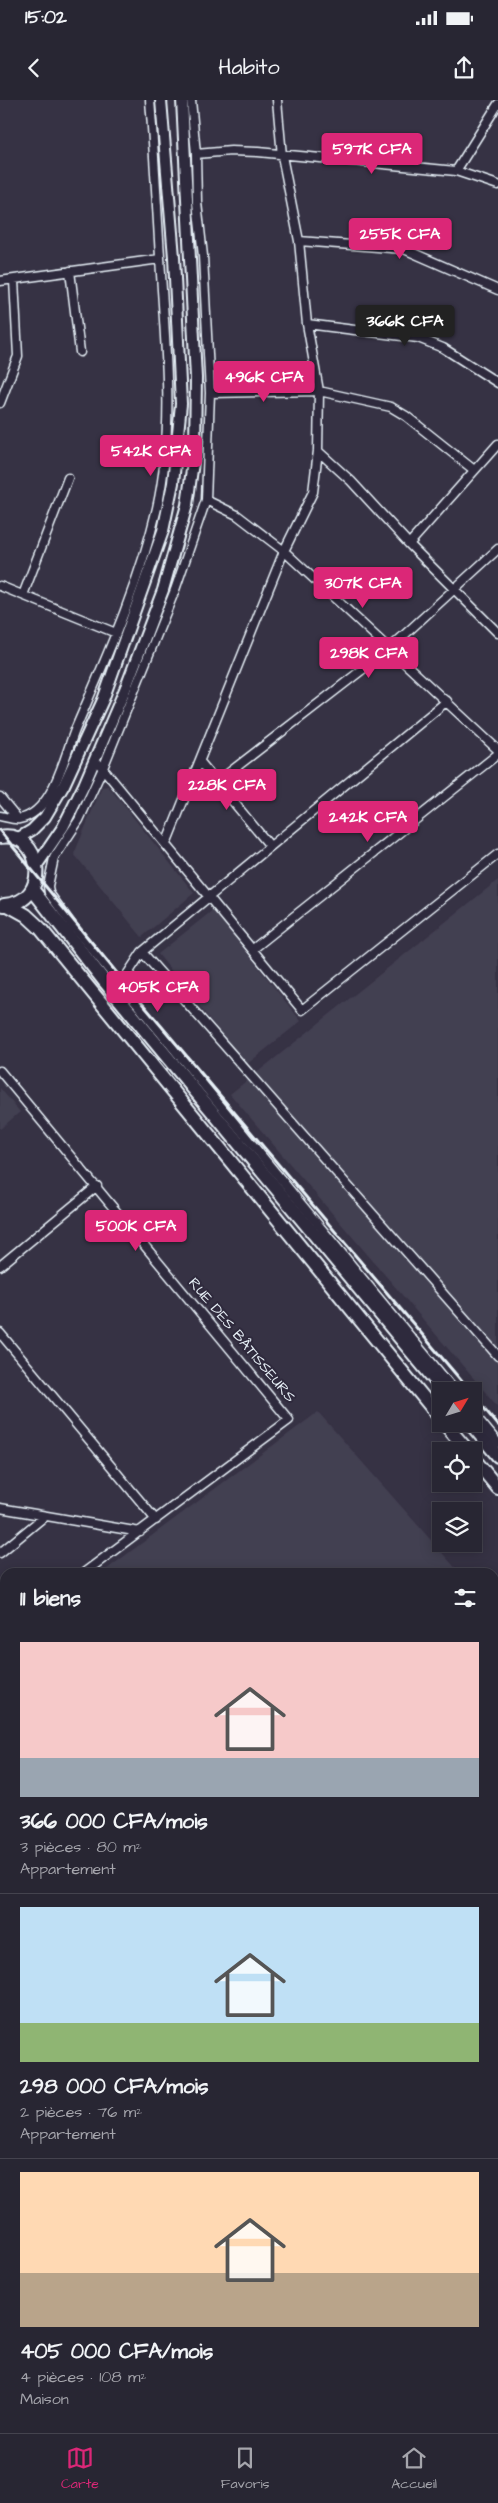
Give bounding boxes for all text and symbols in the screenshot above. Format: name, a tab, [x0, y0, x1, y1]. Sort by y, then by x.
text: 15:02	[25, 4, 67, 31]
text: Habito	[218, 52, 280, 83]
icon: back	[20, 54, 48, 82]
icon: share	[450, 54, 478, 82]
pin: 597K CFA	[320, 132, 424, 175]
text: 597K CFA	[332, 138, 412, 160]
pin: 255K CFA	[348, 218, 452, 260]
text: 255K CFA	[360, 223, 440, 245]
pin: 366K CFA	[353, 304, 457, 347]
text: 366K CFA	[367, 310, 443, 332]
pin: 496K CFA	[212, 360, 316, 403]
text: 496K CFA	[225, 366, 303, 388]
pin: 542K CFA	[99, 434, 203, 477]
text: 542K CFA	[111, 440, 191, 462]
pin: 307K CFA	[311, 566, 415, 609]
text: 307K CFA	[325, 572, 401, 594]
pin: 298K CFA	[317, 636, 421, 679]
text: 298K CFA	[330, 642, 408, 664]
pin: 228K CFA	[175, 768, 279, 811]
text: 228K CFA	[188, 774, 266, 796]
pin: 242K CFA	[316, 800, 420, 843]
text: 242K CFA	[329, 806, 407, 828]
pin: 405K CFA	[106, 970, 210, 1013]
text: 405K CFA	[117, 976, 199, 998]
pin: 500K CFA	[84, 1210, 188, 1252]
text: 500K CFA	[96, 1215, 176, 1237]
street label: RUE DES BÂTISSEURS	[183, 1273, 301, 1407]
north arrow	[432, 1382, 482, 1432]
map controls	[432, 1382, 482, 1552]
button: locate	[432, 1442, 482, 1492]
button: layers	[432, 1502, 482, 1552]
text: 11 biens	[20, 1584, 81, 1613]
icon: filters	[451, 1584, 479, 1612]
icon: home	[205, 1674, 295, 1764]
text: 366 000 CFA/mois	[20, 1807, 208, 1836]
text: 3 pièces · 80 m²	[20, 1836, 142, 1858]
text: Appartement	[20, 1858, 116, 1880]
icon: home	[205, 1940, 295, 2030]
text: 298 000 CFA/mois	[20, 2072, 208, 2101]
text: 2 pièces · 76 m²	[20, 2101, 142, 2123]
text: Appartement	[20, 2123, 116, 2145]
icon: home	[205, 2205, 295, 2295]
text: 405 000 CFA/mois	[20, 2337, 213, 2366]
text: 4 pièces · 108 m²	[20, 2366, 147, 2388]
text: Maison	[20, 2388, 69, 2410]
tab: Carte	[61, 2444, 99, 2494]
tab: Favoris	[221, 2444, 270, 2494]
tab: Accueil	[391, 2444, 437, 2494]

